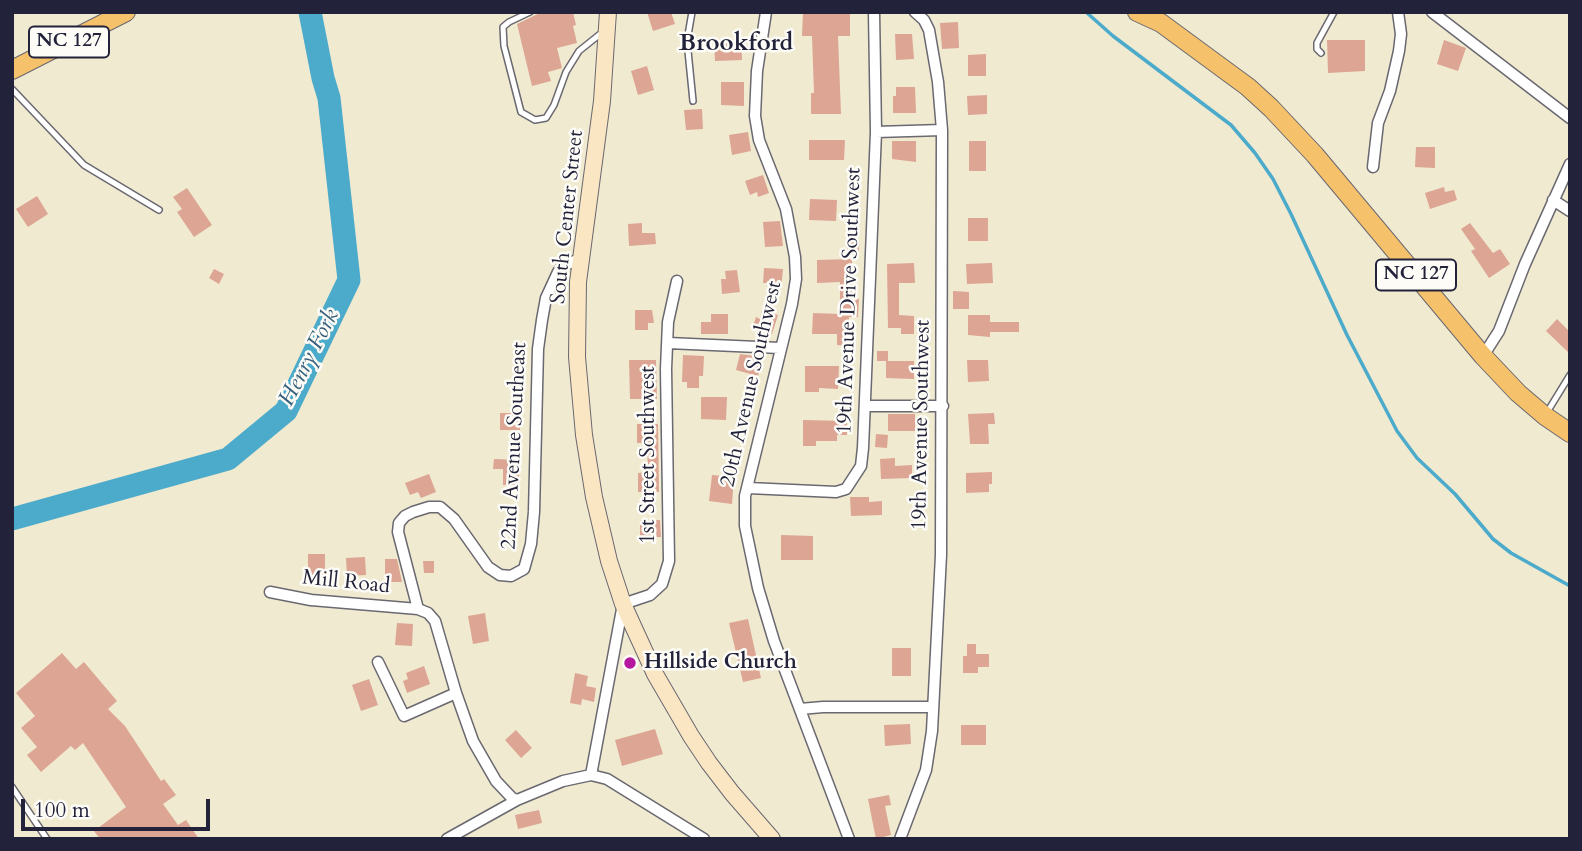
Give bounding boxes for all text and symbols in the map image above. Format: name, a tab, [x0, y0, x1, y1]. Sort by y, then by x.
road number: NC 127	[29, 26, 109, 58]
district label: Brookford	[679, 30, 793, 58]
street label: South Center Street	[546, 129, 590, 305]
street label: 19th Avenue Drive Southwest	[833, 167, 867, 435]
road number: NC 127	[1376, 260, 1456, 290]
street label: 20th Avenue Southwest	[716, 279, 788, 489]
water label: Henry Fork	[274, 305, 346, 411]
street label: 19th Avenue Southwest	[908, 319, 936, 531]
street label: 22nd Avenue Southeast	[497, 342, 533, 550]
street label: 1st Street Southwest	[636, 366, 662, 544]
street label: Mill Road	[301, 566, 391, 600]
place label: Hillside Church	[644, 650, 797, 676]
marker: Hillside Church	[622, 655, 638, 671]
scale bar	[24, 784, 214, 828]
text: 100 m	[34, 796, 90, 825]

